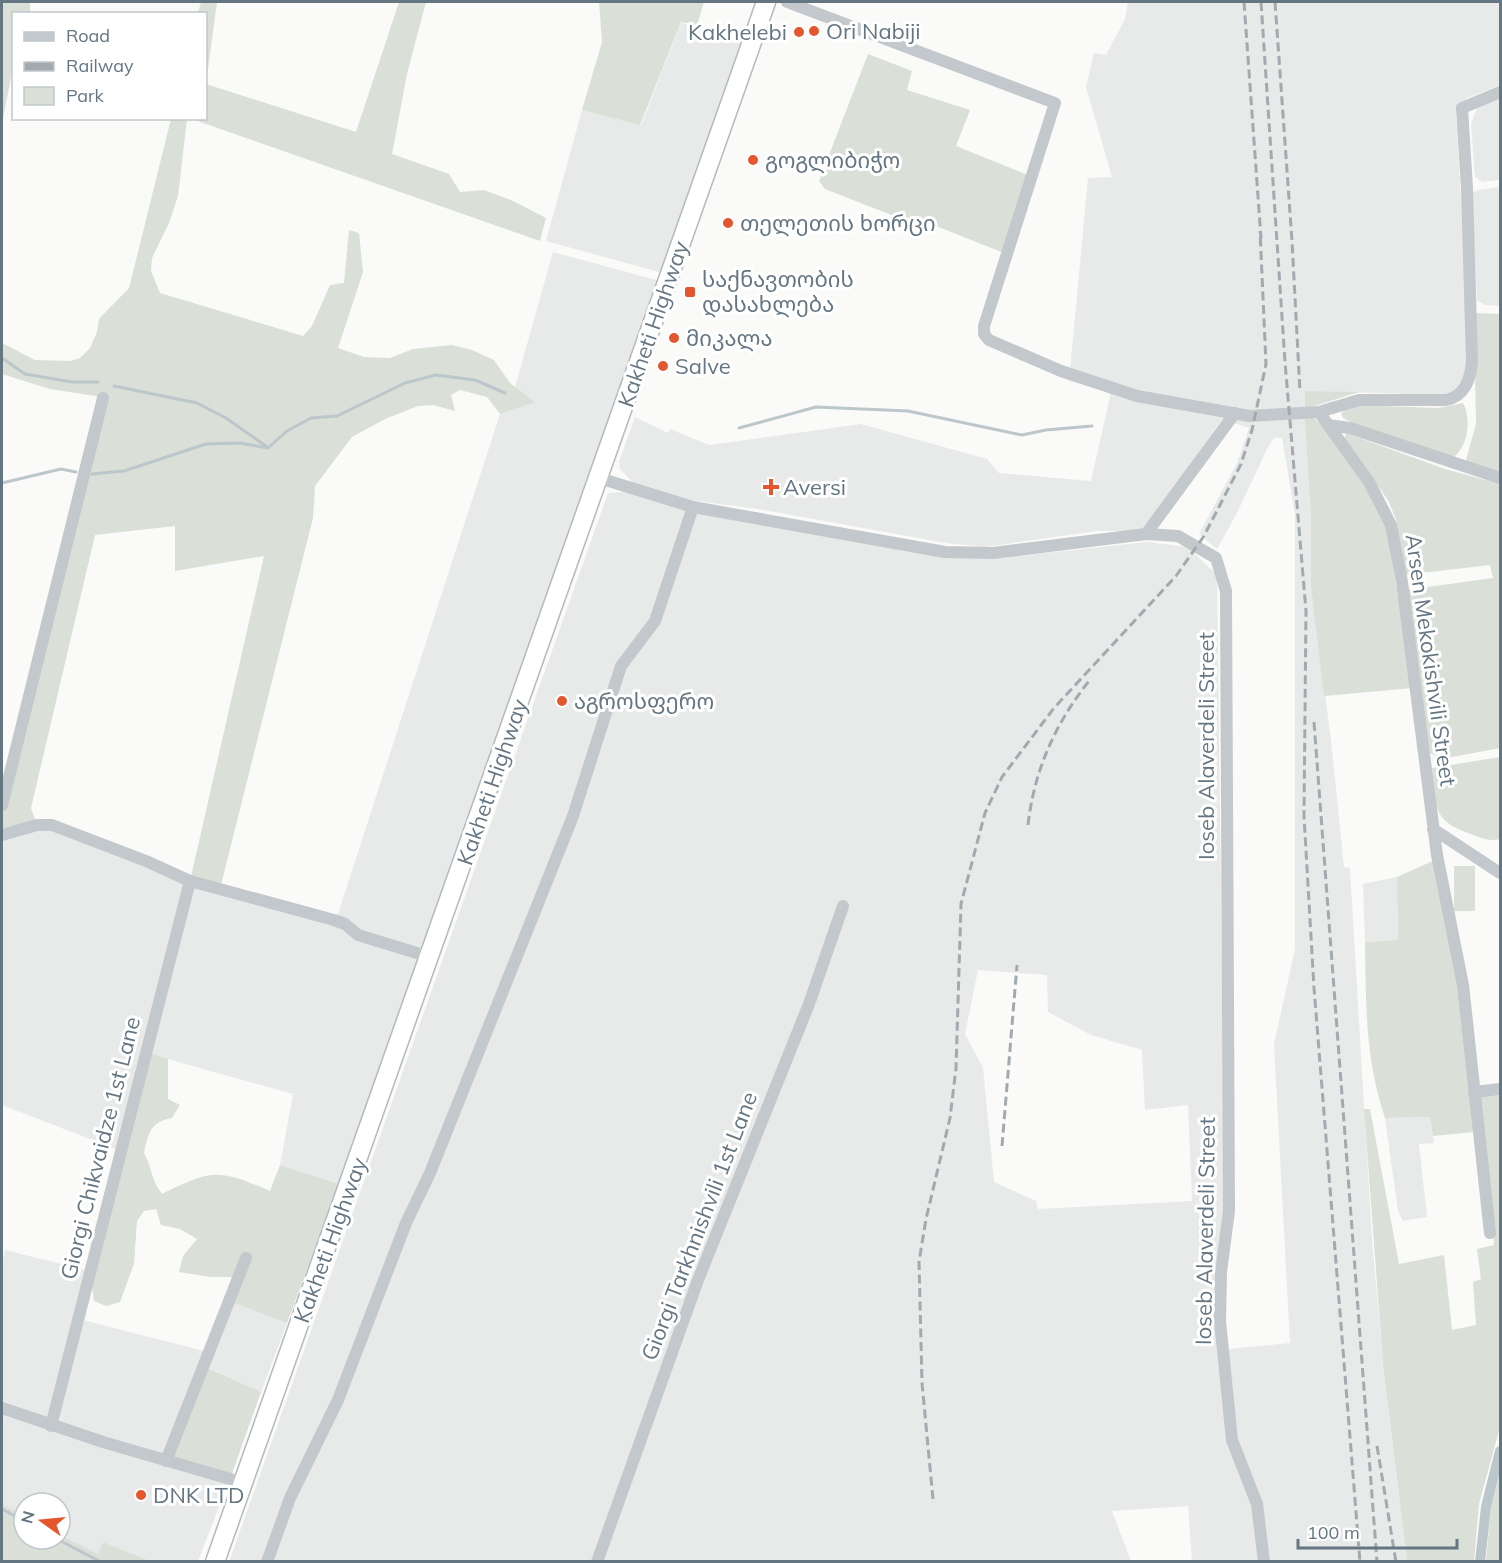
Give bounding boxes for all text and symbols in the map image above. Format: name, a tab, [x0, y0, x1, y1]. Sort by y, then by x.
legend	[12, 12, 207, 120]
place label: Ori Nabiji	[826, 17, 921, 45]
place label: Kakhelebi	[688, 18, 787, 46]
text: Road	[66, 24, 110, 47]
marker: Ori Nabiji	[807, 24, 821, 38]
marker: Kakhelebi	[792, 25, 806, 39]
text: Railway	[66, 54, 134, 77]
text: Park	[66, 84, 105, 107]
place label: გოგლიბიჭო	[765, 146, 900, 174]
marker: გოგლიბიჭო	[746, 153, 760, 167]
place label: თელეთის ხორცი	[740, 209, 936, 237]
marker: თელეთის ხორცი	[721, 216, 735, 230]
street label: Kakheti Highway	[611, 237, 695, 411]
place label: საქნავთობის დასახლება	[702, 265, 854, 318]
marker: საქნავთობის დასახლება	[683, 285, 697, 299]
place label: მიკალა	[686, 324, 773, 352]
marker: მიკალა	[667, 331, 681, 345]
place label: Salve	[675, 352, 731, 380]
marker: Salve	[656, 359, 670, 373]
place label: Aversi	[783, 473, 846, 501]
marker: Aversi	[764, 480, 778, 494]
street label: Arsen Mekokishvili Street	[1399, 532, 1463, 788]
street label: Ioseb Alaverdeli Street	[1192, 632, 1220, 860]
place label: აგროსფერო	[574, 687, 714, 715]
marker: აგროსფერო	[555, 694, 569, 708]
street label: Kakheti Highway	[450, 695, 534, 869]
street label: Giorgi Chikvaidze 1st Lane	[54, 1014, 146, 1282]
street label: Giorgi Tarkhnishvili 1st Lane	[635, 1088, 763, 1364]
street label: Ioseb Alaverdeli Street	[1189, 1116, 1221, 1345]
street label: Kakheti Highway	[287, 1153, 373, 1326]
place label: DNK LTD	[153, 1481, 244, 1509]
marker: DNK LTD	[134, 1488, 148, 1502]
north arrow	[12, 1491, 72, 1551]
text: N	[16, 1509, 39, 1526]
scale bar	[1298, 1512, 1457, 1550]
text: 100 m	[1307, 1521, 1360, 1544]

